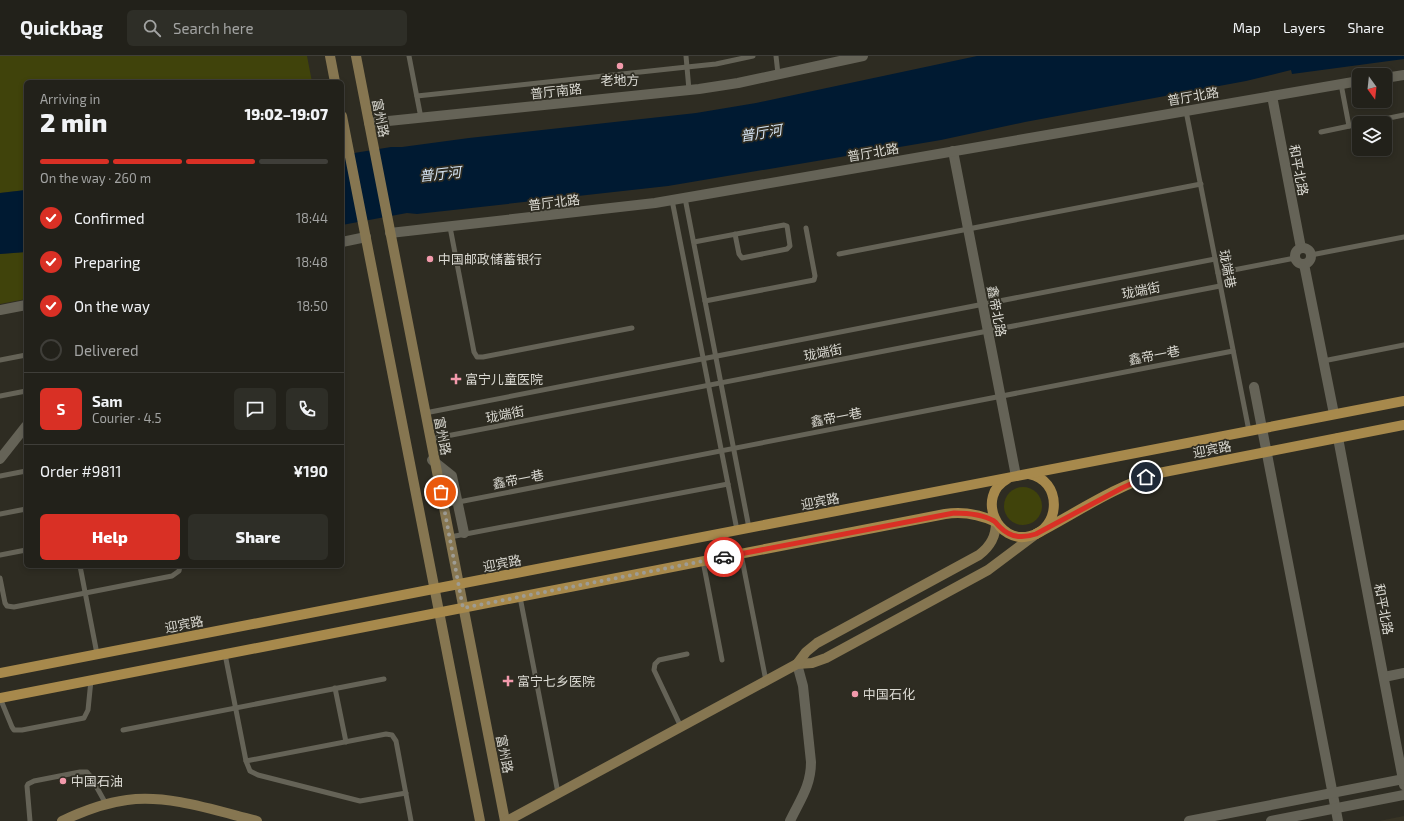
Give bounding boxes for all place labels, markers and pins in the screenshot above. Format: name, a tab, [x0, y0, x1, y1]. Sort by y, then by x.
marker: 老地方	[615, 61, 625, 71]
place label: 老地方	[600, 72, 640, 88]
place label: 中国邮政储蓄银行	[438, 251, 542, 267]
marker: 中国邮政储蓄银行	[425, 254, 435, 264]
place label: 富宁儿童医院	[465, 371, 543, 387]
marker: 富宁儿童医院	[450, 373, 462, 385]
pin	[1129, 460, 1163, 494]
pin	[424, 475, 458, 509]
place label: 富宁七乡医院	[517, 673, 595, 689]
marker: 富宁七乡医院	[502, 675, 514, 687]
place label: 中国石化	[863, 686, 915, 702]
marker: 中国石化	[850, 689, 860, 699]
place label: 中国石油	[71, 773, 123, 789]
marker: 中国石油	[58, 776, 68, 786]

